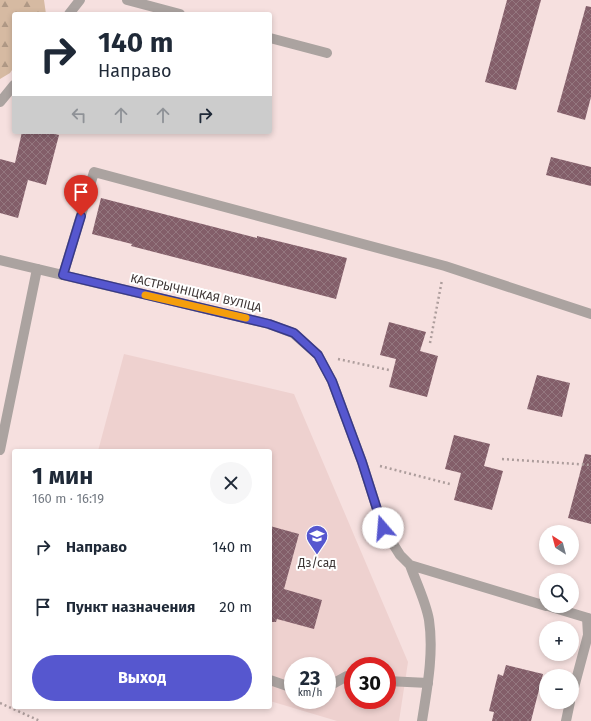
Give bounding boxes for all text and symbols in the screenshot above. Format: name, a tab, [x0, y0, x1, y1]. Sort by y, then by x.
text: 140 m	[98, 26, 174, 59]
icon: right	[32, 28, 84, 80]
text: Направо	[98, 60, 172, 82]
icon: left	[68, 104, 90, 126]
icon: ahead	[110, 104, 132, 126]
icon: ahead	[152, 104, 174, 126]
icon: right	[194, 104, 216, 126]
pin	[64, 175, 98, 216]
icon: arrive	[70, 181, 92, 203]
street label: КАСТРЫЧНІЦКАЯ ВУЛІЦА	[129, 271, 263, 315]
text: 1 мин	[32, 462, 93, 490]
button: close	[210, 462, 252, 504]
text: 160 m · 16:19	[32, 491, 104, 506]
position arrow	[362, 507, 404, 549]
school or university icon: Дз/сад	[304, 523, 330, 556]
north arrow	[539, 525, 579, 565]
map controls	[539, 525, 579, 709]
icon: right	[32, 536, 54, 558]
text: Направо	[66, 538, 127, 556]
text: 140 m	[212, 538, 252, 556]
place label: Дз/сад	[297, 556, 336, 570]
button: search	[539, 573, 579, 613]
icon: arrive	[32, 596, 54, 618]
text: Пункт назначения	[66, 598, 195, 616]
text: 20 m	[219, 598, 252, 616]
button: +	[539, 621, 579, 661]
button: Выход	[32, 655, 252, 701]
speed limit sign: 30	[344, 657, 396, 709]
text: 23	[300, 666, 320, 690]
button: −	[539, 669, 579, 709]
text: km/h	[298, 687, 322, 699]

